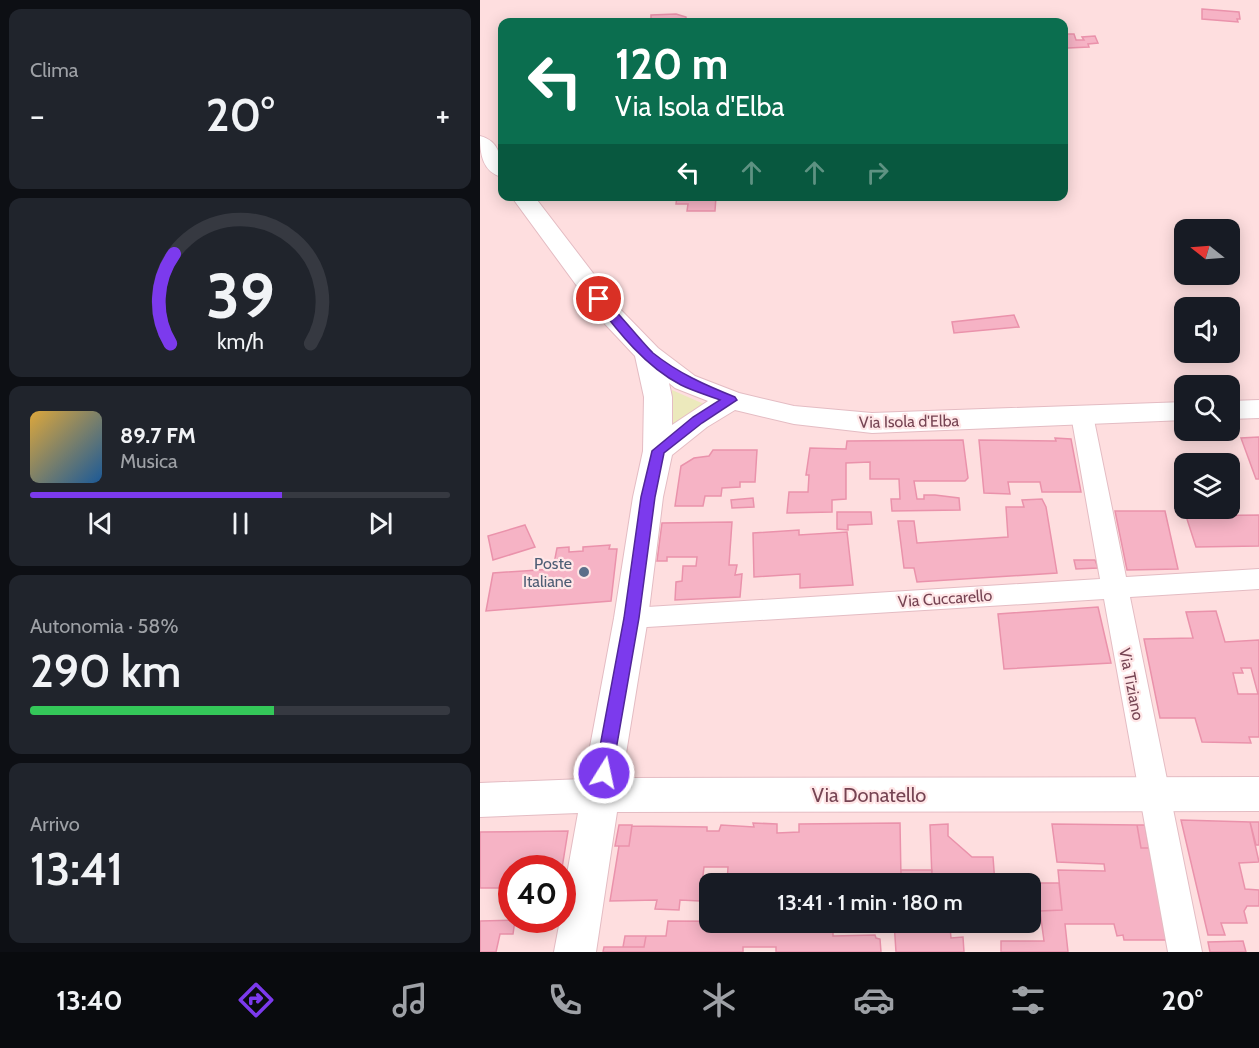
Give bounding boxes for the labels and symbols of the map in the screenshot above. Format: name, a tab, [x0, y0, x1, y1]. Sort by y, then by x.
north arrow	[1174, 219, 1240, 285]
pin	[573, 273, 624, 324]
street label: Via Isola d'Elba	[859, 411, 960, 432]
place label: Poste Italiane	[523, 554, 572, 591]
marker: Poste Italiane	[577, 565, 591, 579]
street label: Via Cuccarello	[897, 586, 993, 611]
street label: Via Tiziano	[1115, 646, 1148, 722]
position arrow	[572, 741, 636, 805]
street label: Via Donatello	[812, 783, 926, 807]
speed limit sign: 40	[498, 855, 576, 933]

